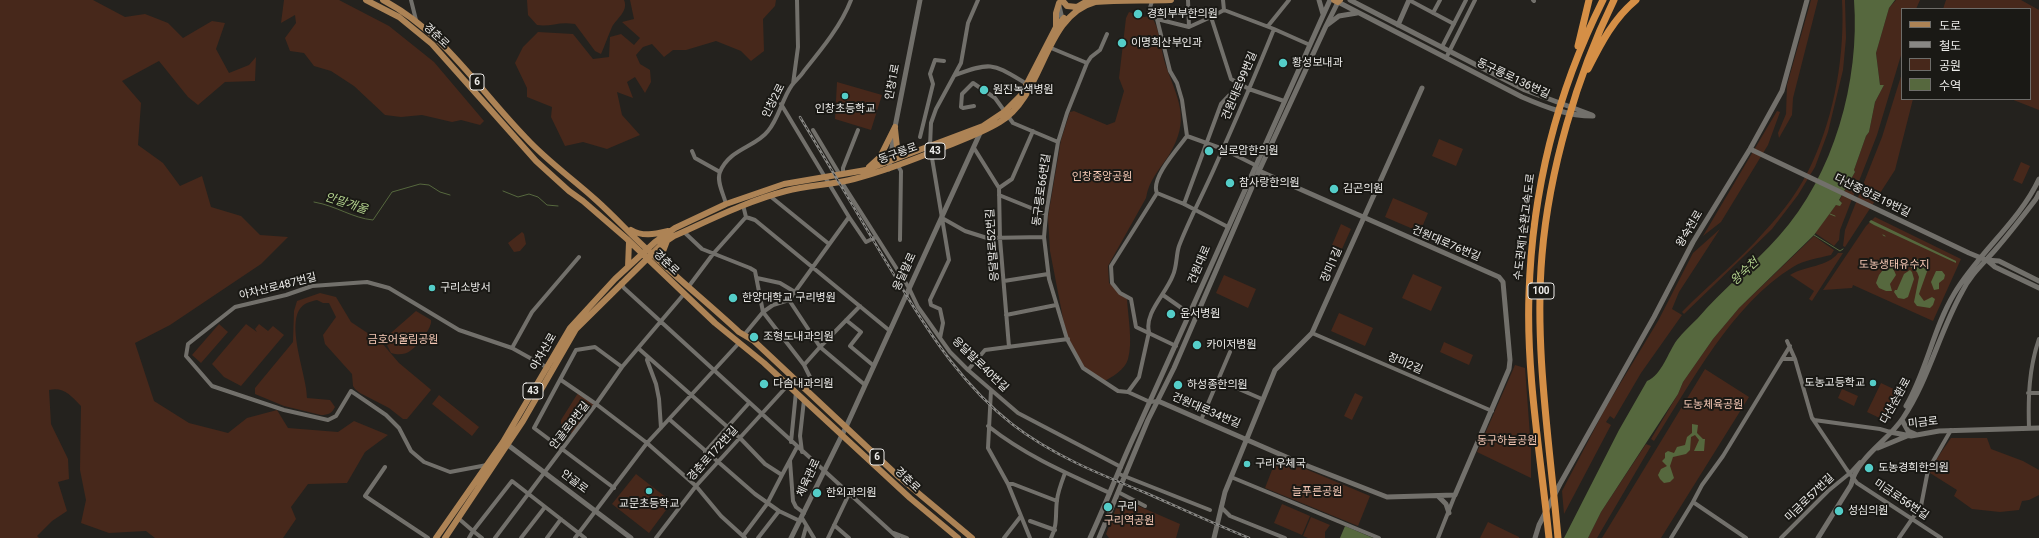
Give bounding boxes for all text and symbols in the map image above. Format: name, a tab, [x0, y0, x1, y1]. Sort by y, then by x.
place label: 경희부부한의원	[1147, 7, 1218, 21]
marker: 경희부부한의원	[1132, 8, 1144, 20]
legend	[1901, 8, 2031, 100]
text: 도로	[1939, 19, 1961, 33]
street label: 경춘로	[420, 21, 452, 51]
place label: 이명희산부인과	[1131, 36, 1202, 50]
marker: 이명희산부인과	[1116, 37, 1128, 49]
text: 철도	[1939, 39, 1961, 53]
street label: 건원대로99번길	[1220, 50, 1260, 122]
place label: 황성보내과	[1292, 56, 1343, 70]
street label: 동구릉로136번길	[1474, 56, 1552, 102]
marker: 황성보내과	[1277, 57, 1289, 69]
text: 공원	[1939, 59, 1961, 73]
street label: 인창1로	[883, 63, 903, 101]
road number: 6	[470, 74, 484, 90]
text: 수역	[1939, 79, 1961, 93]
street label: 인창2로	[760, 82, 788, 120]
place label: 원진녹색병원	[993, 83, 1054, 97]
marker: 원진녹색병원	[978, 84, 990, 96]
marker: 인창초등학교	[840, 91, 850, 101]
place label: 인창초등학교	[815, 102, 875, 116]
street label: 동구릉로	[877, 141, 919, 167]
road number: 43	[925, 143, 945, 159]
place label: 실로암한의원	[1218, 144, 1279, 158]
marker: 실로암한의원	[1203, 145, 1215, 157]
street label: 동구릉로66번길	[1030, 153, 1054, 227]
park label: 인창중앙공원	[1072, 170, 1132, 184]
street label: 다산중앙로19번길	[1832, 172, 1912, 220]
street label: 수도권제1순환고속도로	[1512, 173, 1538, 281]
place label: 참사랑한의원	[1239, 176, 1300, 190]
marker: 참사랑한의원	[1224, 177, 1236, 189]
place label: 김곤의원	[1343, 182, 1383, 196]
marker: 김곤의원	[1328, 183, 1340, 195]
water label: 안말개울	[323, 190, 369, 218]
street label: 응달말로52번길	[984, 208, 1002, 282]
street label: 왕숙천로	[1674, 208, 1706, 250]
street label: 건원대로76번길	[1410, 224, 1482, 264]
street label: 건원대로	[1186, 244, 1214, 286]
street label: 장미1길	[1319, 246, 1345, 284]
street label: 경춘로	[650, 248, 682, 278]
street label: 응달말로	[890, 251, 920, 293]
water label: 왕숙천	[1728, 255, 1762, 289]
park label: 도농생태유수지	[1859, 258, 1929, 272]
street label: 아차산로487번길	[238, 271, 318, 303]
place label: 구리소방서	[440, 281, 491, 295]
marker: 구리소방서	[427, 283, 437, 293]
road number: 100	[1528, 283, 1554, 299]
place label: 한양대학교 구리병원	[742, 291, 836, 305]
marker: 한양대학교 구리병원	[727, 292, 739, 304]
place label: 윤서병원	[1180, 307, 1220, 321]
marker: 윤서병원	[1165, 308, 1177, 320]
place label: 조형도내과의원	[763, 330, 834, 344]
street label: 아차산로	[528, 331, 560, 373]
marker: 조형도내과의원	[748, 331, 760, 343]
park label: 금호어울림공원	[368, 333, 438, 347]
street label: 응달말로40번길	[949, 335, 1011, 395]
place label: 카이저병원	[1206, 338, 1257, 352]
marker: 카이저병원	[1191, 339, 1203, 351]
street label: 장미2길	[1386, 351, 1424, 377]
place label: 도농고등학교	[1804, 376, 1865, 390]
street label: 다산순환로	[1878, 376, 1914, 426]
place label: 다솜내과의원	[773, 377, 834, 391]
marker: 다솜내과의원	[758, 378, 770, 390]
place label: 하성종한의원	[1187, 378, 1248, 392]
marker: 도농고등학교	[1868, 378, 1878, 388]
marker: 하성종한의원	[1172, 379, 1184, 391]
road number: 43	[523, 383, 543, 399]
street label: 건원대로34번길	[1170, 391, 1242, 431]
park label: 도농체육공원	[1683, 398, 1743, 412]
street label: 안골로8번길	[547, 400, 593, 452]
street label: 미금로	[1907, 415, 1939, 431]
street label: 경춘로172번길	[685, 424, 741, 484]
park label: 동구하늘공원	[1477, 434, 1537, 448]
road number: 6	[870, 449, 884, 465]
street label: 체육관로	[794, 457, 824, 499]
place label: 구리우체국	[1255, 457, 1306, 471]
marker: 구리우체국	[1242, 459, 1252, 469]
place label: 도농경희한의원	[1878, 461, 1949, 475]
marker: 도농경희한의원	[1863, 462, 1875, 474]
street label: 경춘로	[891, 465, 923, 495]
street label: 안골로	[558, 468, 590, 496]
street label: 미금로57번길	[1783, 471, 1837, 525]
street label: 미금로56번길	[1871, 477, 1931, 523]
park label: 늘푸른공원	[1292, 485, 1342, 499]
marker: 교문초등학교	[644, 486, 654, 496]
place label: 한외과의원	[826, 486, 877, 500]
marker: 한외과의원	[811, 487, 823, 499]
place label: 교문초등학교	[619, 497, 679, 511]
place label: 구리	[1117, 500, 1137, 514]
marker: 구리	[1102, 501, 1114, 513]
place label: 성심의원	[1848, 504, 1888, 518]
marker: 성심의원	[1833, 505, 1845, 517]
park label: 구리역공원	[1104, 514, 1154, 528]

